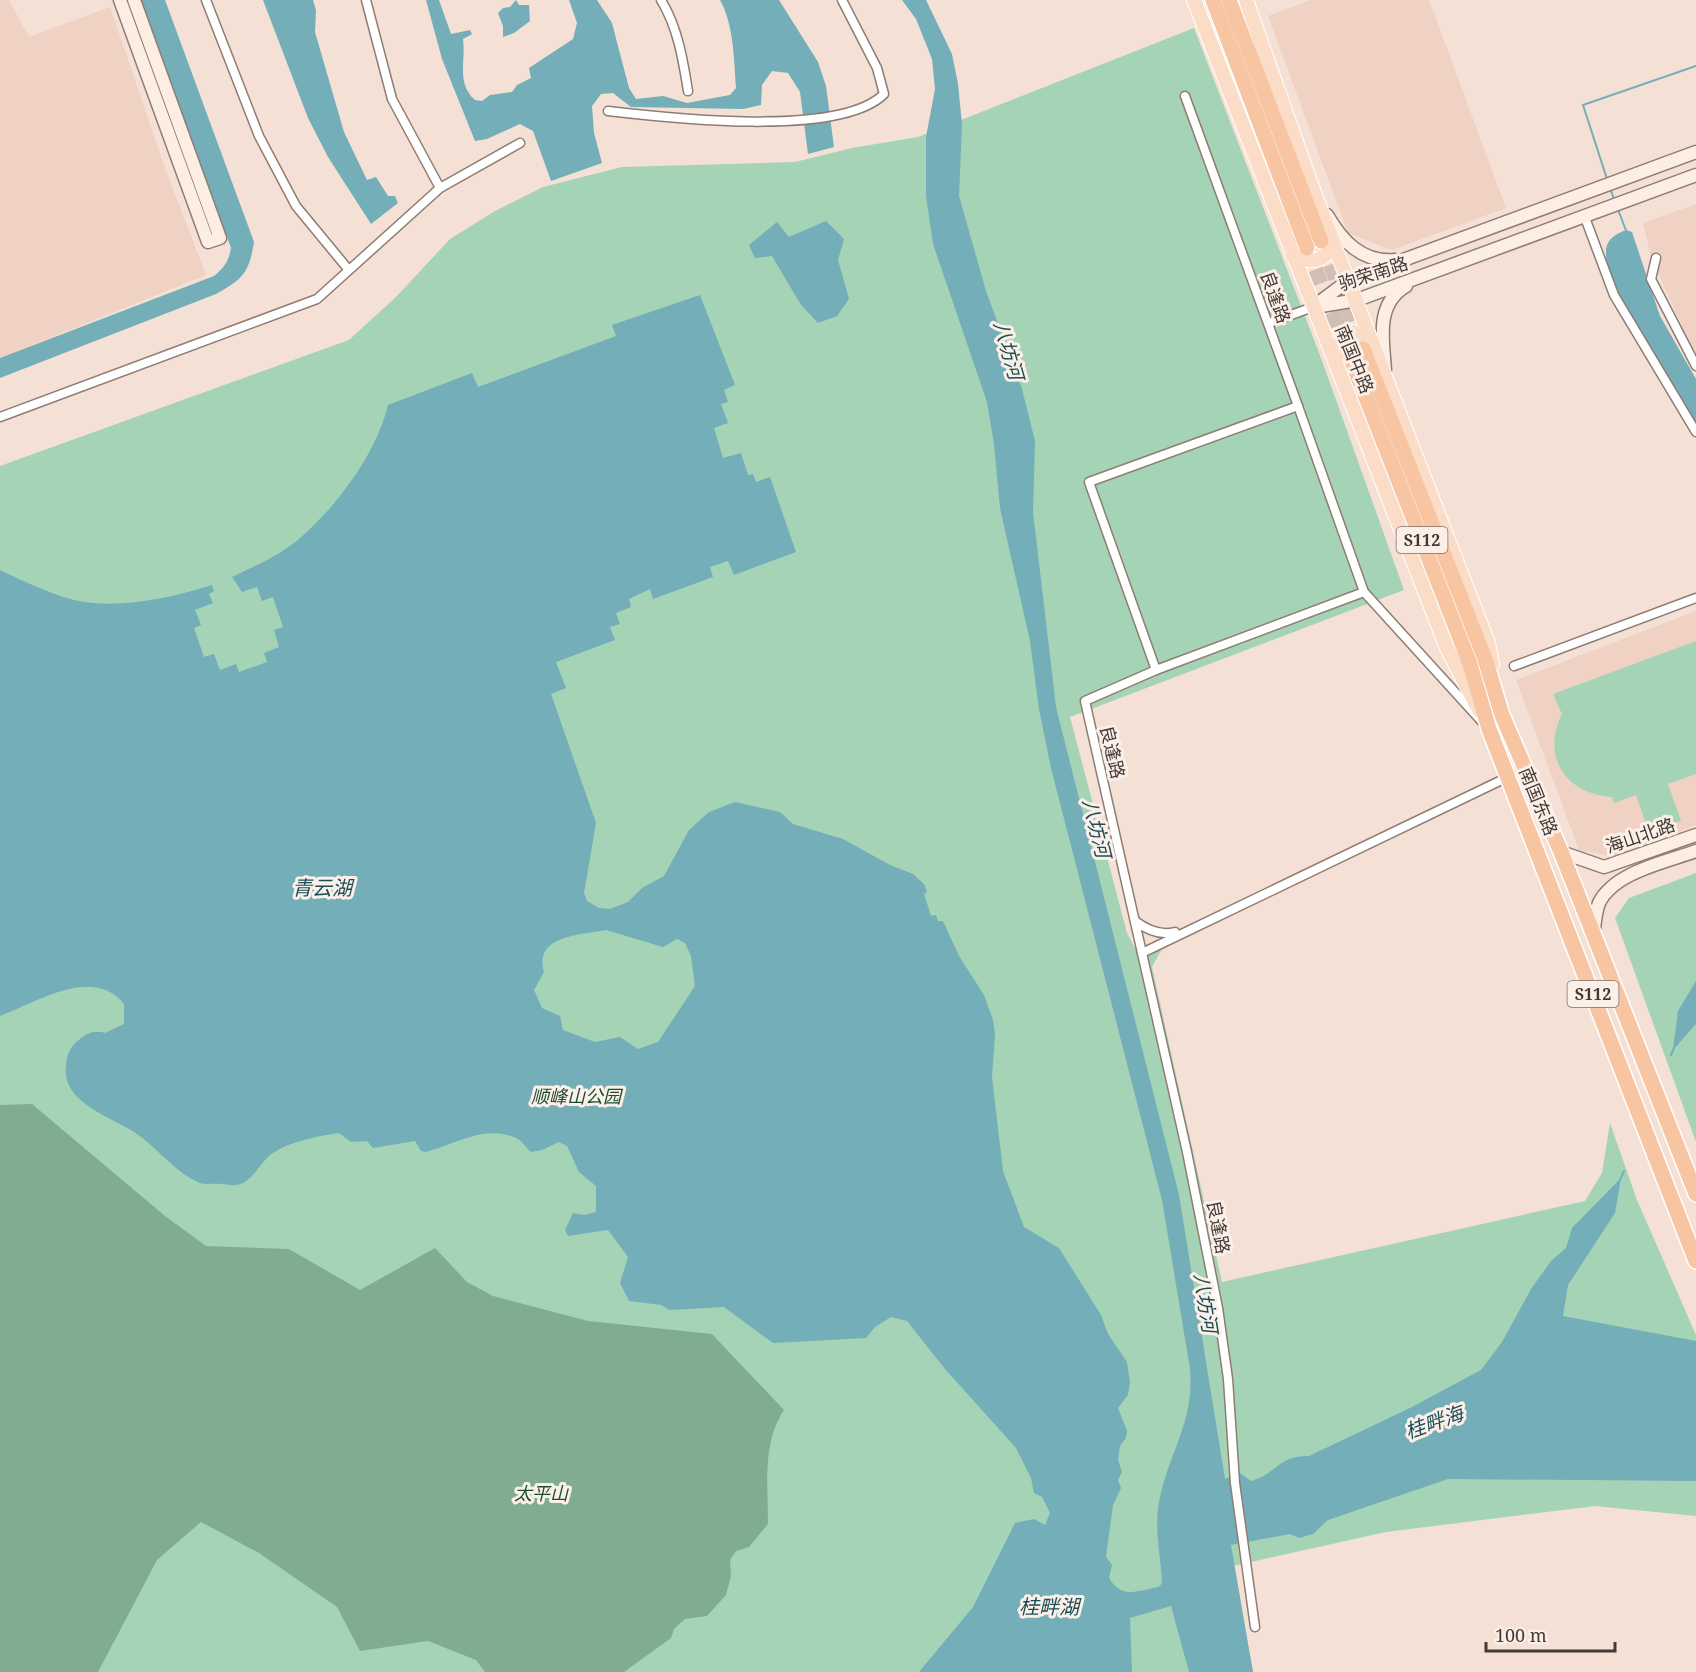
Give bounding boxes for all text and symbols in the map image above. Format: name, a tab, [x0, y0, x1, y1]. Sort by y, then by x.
street label: 驹荣南路	[1335, 250, 1411, 296]
street label: 良逢路	[1255, 268, 1297, 326]
water label: 八坊河	[988, 317, 1031, 386]
street label: 南国中路	[1330, 321, 1380, 397]
road number: S112	[1396, 527, 1448, 553]
street label: 良逢路	[1095, 723, 1131, 781]
street label: 南国东路	[1514, 763, 1564, 839]
water label: 八坊河	[1077, 796, 1118, 864]
street label: 海山北路	[1602, 812, 1678, 858]
water label: 青云湖	[292, 874, 355, 901]
road number: S112	[1568, 981, 1618, 1007]
park label: 顺峰山公园	[531, 1084, 624, 1108]
street label: 良逢路	[1202, 1198, 1236, 1256]
water label: 八坊河	[1188, 1271, 1225, 1339]
water label: 桂畔海	[1401, 1398, 1470, 1445]
park label: 太平山	[514, 1481, 569, 1505]
water label: 桂畔湖	[1019, 1593, 1082, 1620]
scale bar	[1486, 1615, 1615, 1653]
text: 100 m	[1495, 1623, 1547, 1647]

